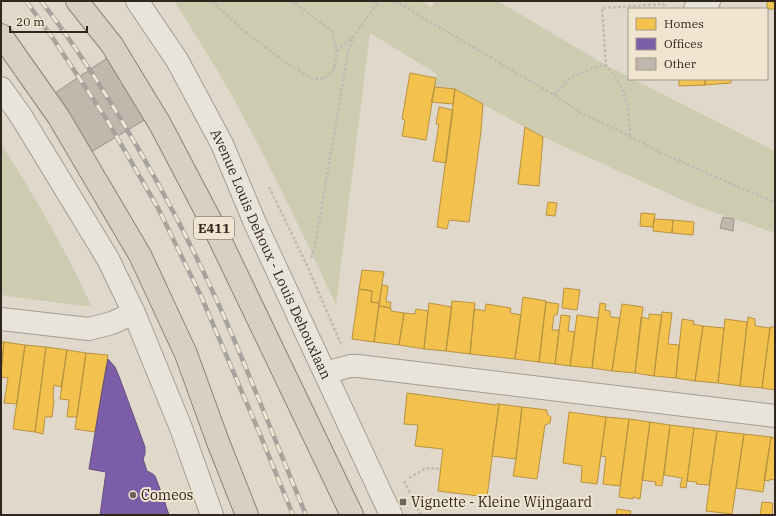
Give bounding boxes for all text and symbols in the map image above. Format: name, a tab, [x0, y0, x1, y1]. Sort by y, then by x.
scale bar	[10, 8, 87, 34]
legend	[628, 8, 768, 80]
text: 20 m	[16, 14, 45, 29]
text: Homes	[664, 16, 704, 31]
text: Offices	[664, 36, 703, 51]
text: Other	[664, 56, 697, 71]
street label: Avenue Louis Dehoux - Louis Dehouxlaan	[206, 126, 336, 382]
road number: E411	[194, 217, 234, 239]
place label: Comeos	[141, 486, 194, 504]
marker: Comeos	[128, 490, 138, 500]
place label: Vignette - Kleine Wijngaard	[411, 493, 592, 511]
marker: Vignette - Kleine Wijngaard	[398, 497, 408, 507]

